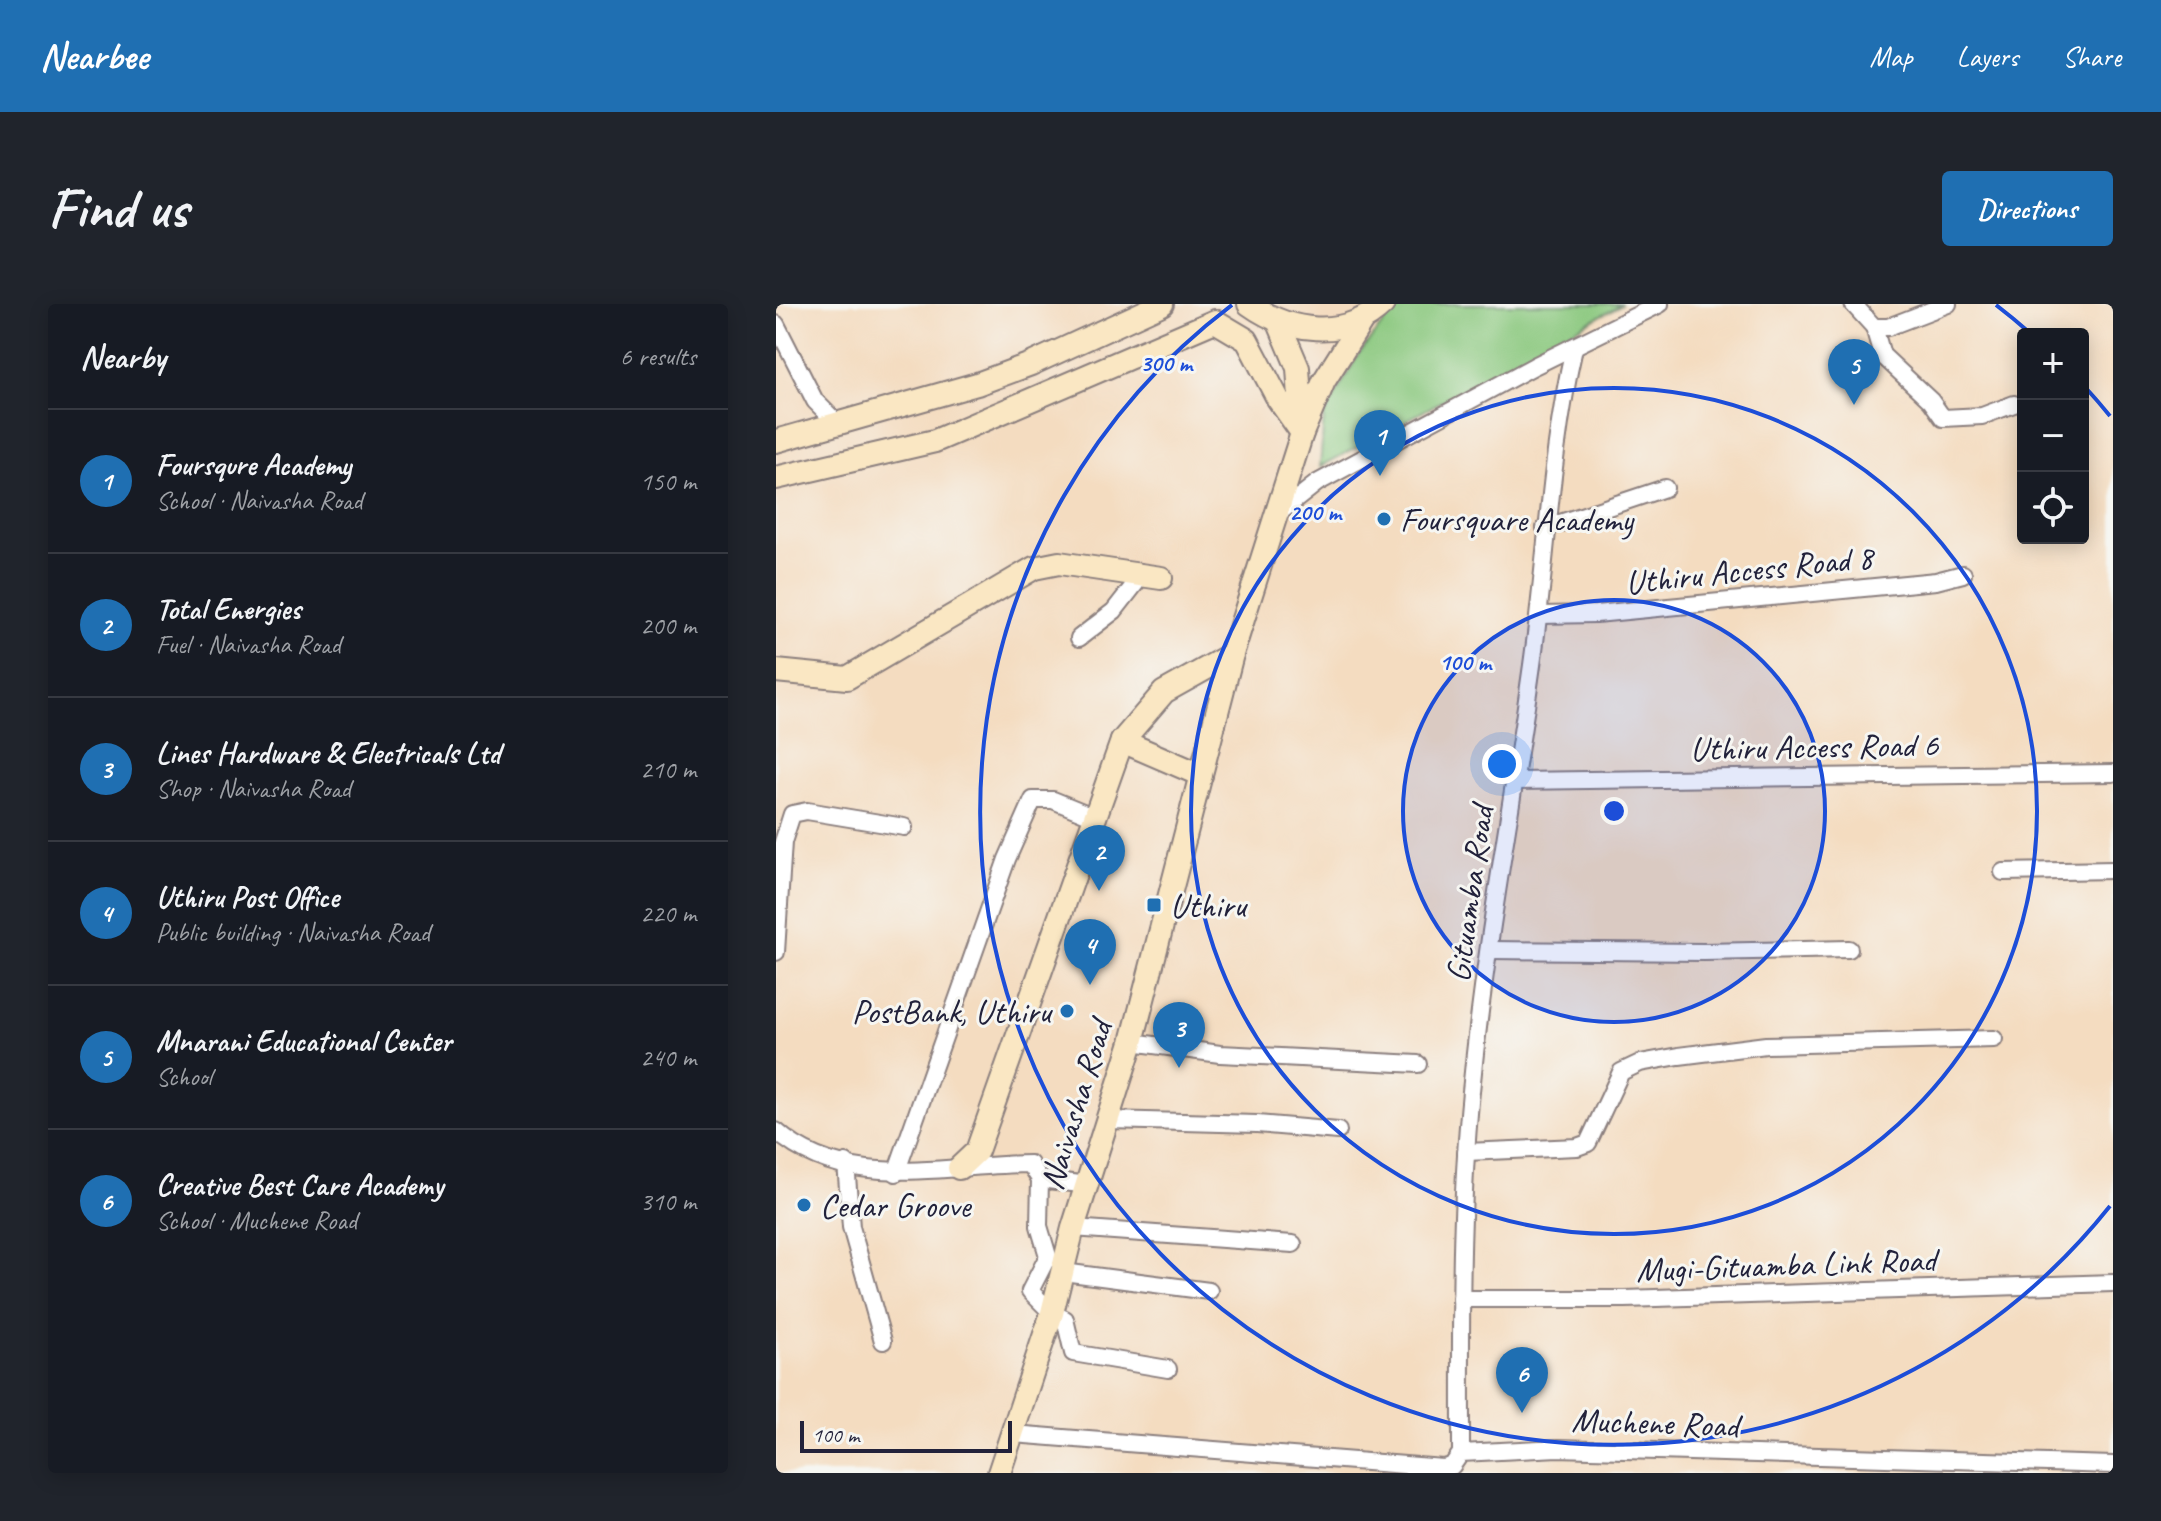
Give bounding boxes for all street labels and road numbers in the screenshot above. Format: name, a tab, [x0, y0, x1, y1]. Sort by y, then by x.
street label: Uthiru Access Road 8	[1623, 535, 1878, 604]
street label: Uthiru Access Road 6	[1690, 723, 1940, 770]
street label: Gituamba Road	[1436, 799, 1504, 985]
street label: Naivasha Road	[1029, 1011, 1123, 1195]
street label: Mugi-Gituamba Link Road	[1635, 1238, 1941, 1291]
street label: Muchene Road	[1571, 1398, 1744, 1447]

